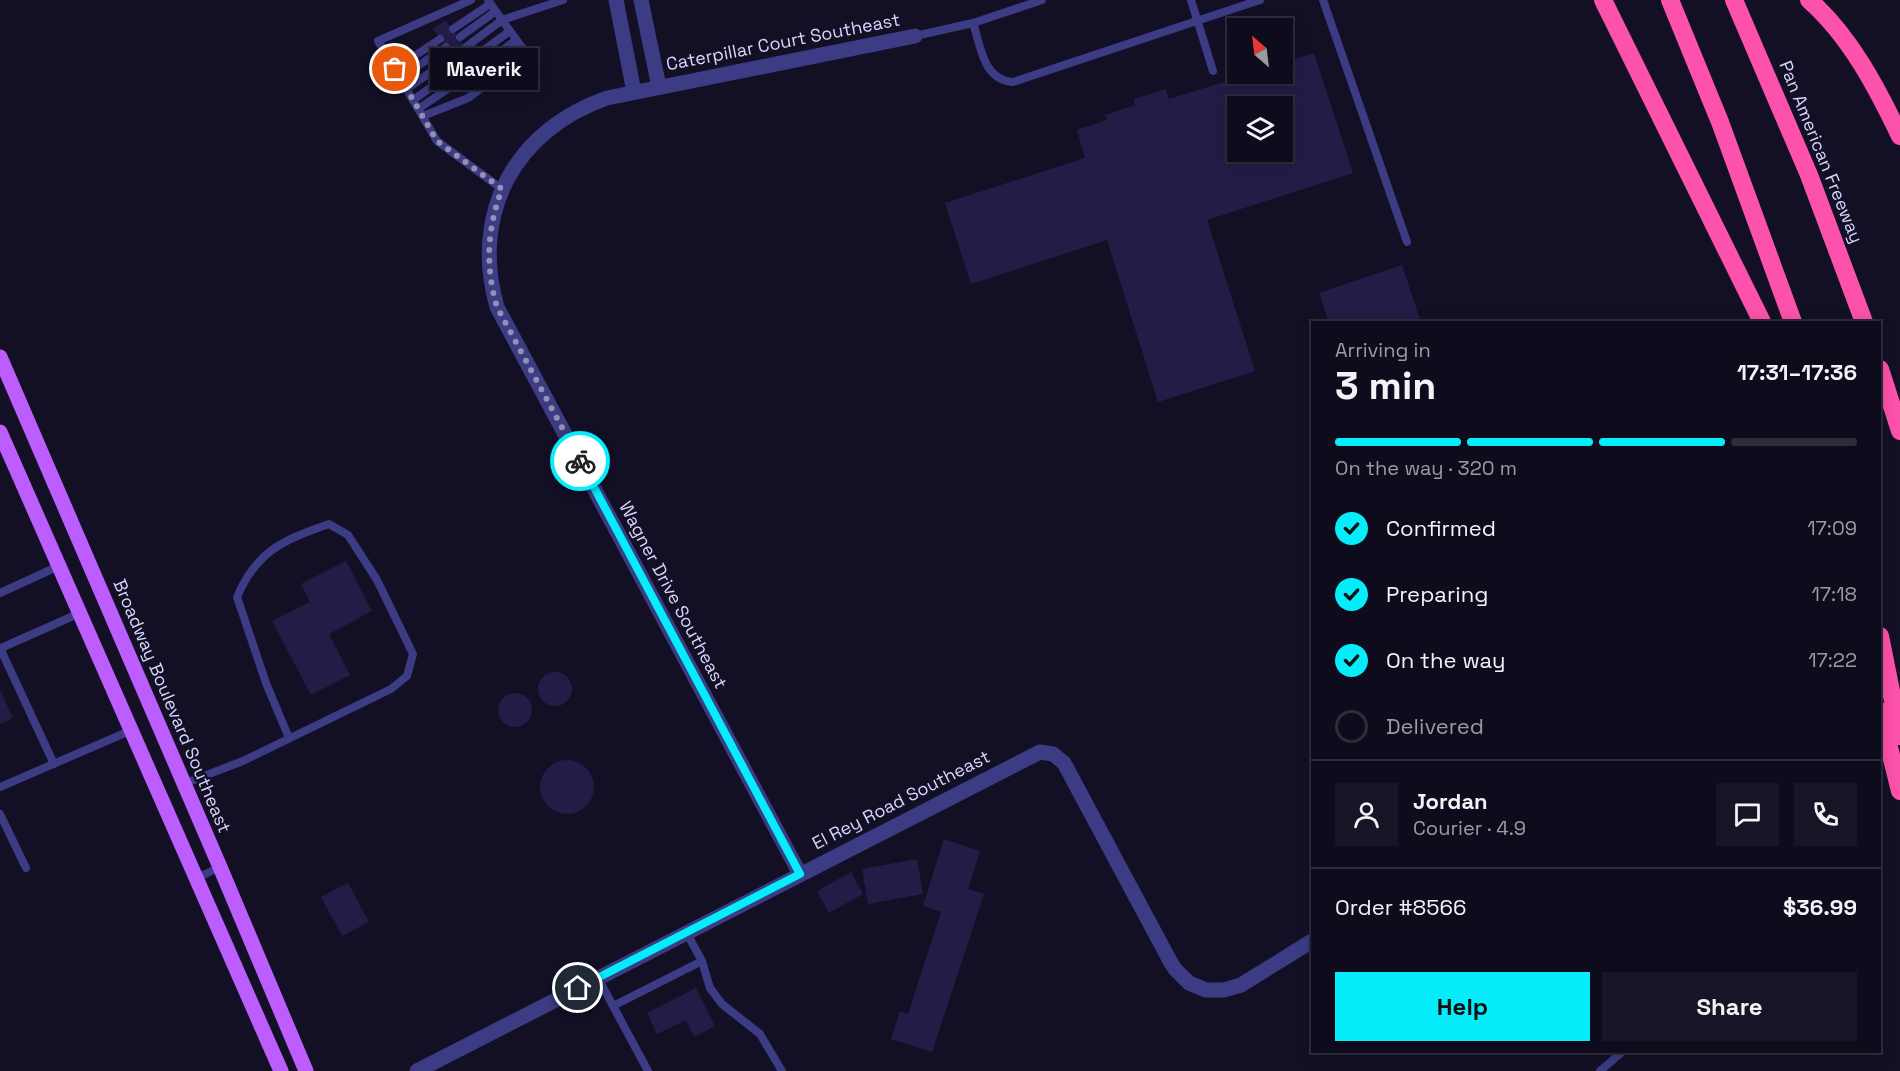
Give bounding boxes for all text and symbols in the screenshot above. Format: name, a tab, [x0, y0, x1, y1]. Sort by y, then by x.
street label: Caterpillar Court Southeast	[664, 8, 902, 75]
north arrow	[1227, 18, 1293, 84]
map controls	[1227, 18, 1293, 162]
pin	[369, 43, 420, 94]
callout: Maverik	[431, 48, 539, 90]
icon: bag	[378, 52, 411, 85]
text: Maverik	[446, 56, 522, 82]
street label: Pan American Freeway	[1774, 57, 1869, 246]
button: layers	[1227, 96, 1293, 162]
text: Arriving in	[1335, 337, 1431, 363]
text: 17:31–17:36	[1737, 358, 1857, 386]
text: 3 min	[1335, 361, 1436, 410]
courier	[550, 431, 610, 491]
icon: bike	[564, 445, 597, 478]
text: On the way · 320 m	[1335, 455, 1517, 481]
street label: Wagner Drive Southeast	[614, 497, 733, 692]
icon: check	[1335, 512, 1368, 545]
text: Confirmed	[1386, 514, 1496, 542]
text: 17:09	[1807, 515, 1857, 541]
street label: Broadway Boulevard Southeast	[108, 575, 236, 836]
icon: check	[1335, 578, 1368, 611]
text: Preparing	[1386, 580, 1488, 608]
text: 17:18	[1811, 581, 1857, 607]
icon: check	[1335, 644, 1368, 677]
text: On the way	[1386, 646, 1505, 674]
text: 17:22	[1808, 647, 1857, 673]
text: Delivered	[1386, 712, 1484, 740]
street label: El Rey Road Southeast	[808, 745, 994, 854]
button: person	[1335, 783, 1398, 846]
button: chat	[1716, 783, 1779, 846]
button: phone	[1794, 783, 1857, 846]
text: Jordan	[1413, 787, 1488, 815]
text: Courier · 4.9	[1413, 815, 1526, 841]
text: Order #8566	[1335, 893, 1466, 921]
text: $36.99	[1783, 893, 1857, 921]
pin	[552, 962, 603, 1013]
icon: home	[561, 971, 594, 1004]
button: Help	[1335, 972, 1590, 1041]
button: Share	[1602, 972, 1857, 1041]

